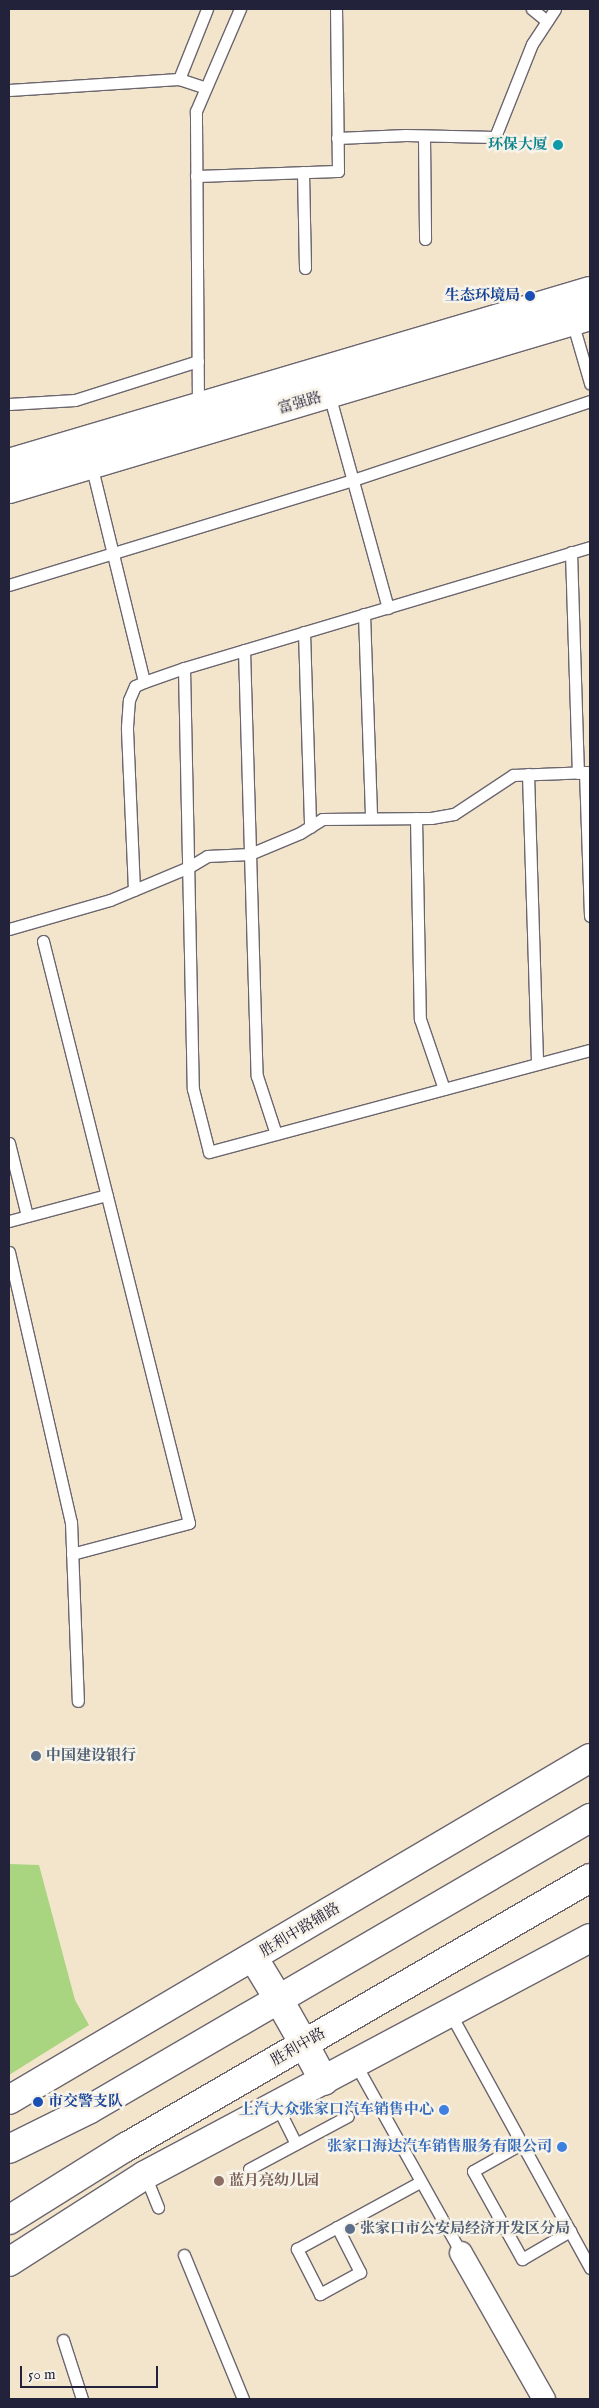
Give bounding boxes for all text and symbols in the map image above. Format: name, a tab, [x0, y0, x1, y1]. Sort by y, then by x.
place label: 环保大厦	[488, 136, 548, 154]
marker: 环保大厦	[552, 139, 564, 151]
place label: 生态环境局	[445, 287, 520, 305]
marker: 生态环境局	[524, 290, 536, 302]
street label: 富强路	[276, 388, 324, 418]
place label: 中国建设银行	[46, 1747, 136, 1765]
marker: 中国建设银行	[30, 1750, 42, 1762]
street label: 胜利中路辅路	[257, 1899, 343, 1961]
street label: 胜利中路	[268, 2024, 328, 2070]
place label: 市交警支队	[48, 2093, 123, 2111]
marker: 市交警支队	[32, 2096, 44, 2108]
place label: 上汽大众张家口汽车销售中心	[239, 2101, 434, 2119]
marker: 上汽大众张家口汽车销售中心	[438, 2104, 450, 2116]
place label: 张家口海达汽车销售服务有限公司	[327, 2138, 552, 2156]
marker: 张家口海达汽车销售服务有限公司	[556, 2141, 568, 2153]
place label: 蓝月亮幼儿园	[229, 2172, 319, 2190]
marker: 蓝月亮幼儿园	[213, 2175, 225, 2187]
place label: 张家口市公安局经济开发区分局	[360, 2220, 570, 2238]
marker: 张家口市公安局经济开发区分局	[344, 2223, 356, 2235]
scale bar	[22, 2356, 160, 2388]
text: 50 m	[28, 2365, 56, 2384]

